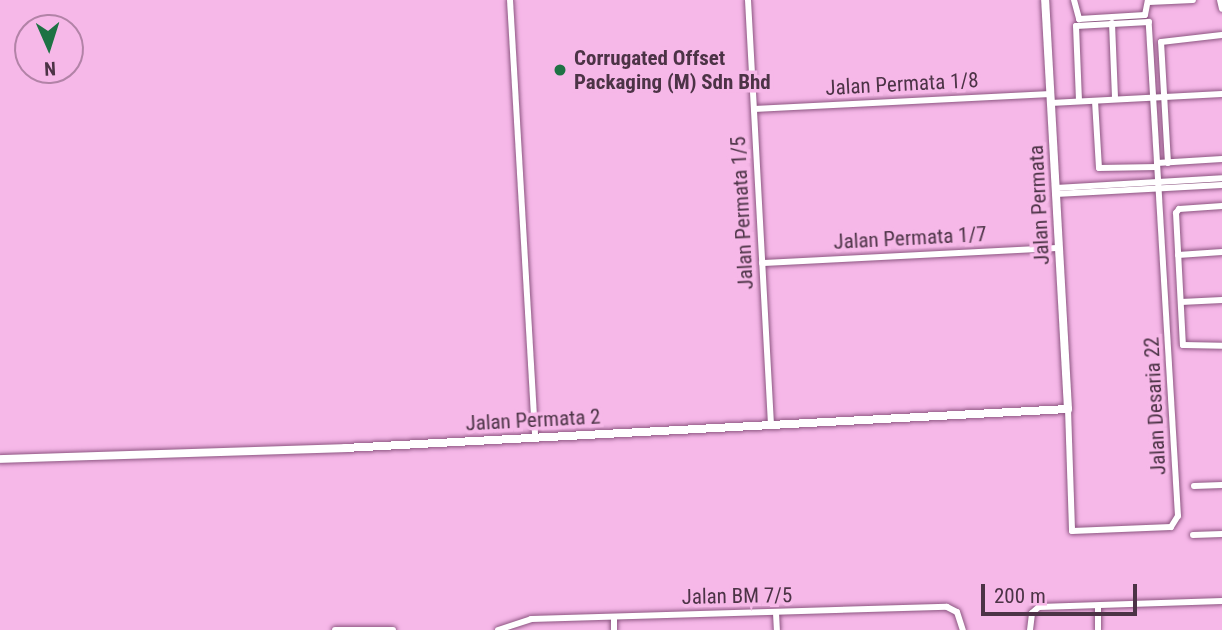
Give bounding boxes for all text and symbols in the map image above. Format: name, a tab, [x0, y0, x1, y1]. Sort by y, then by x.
north arrow	[14, 14, 84, 84]
place label: Corrugated Offset Packaging (M) Sdn Bhd	[574, 45, 771, 95]
text: N	[44, 57, 56, 80]
marker: Corrugated Offset Packaging (M) Sdn Bhd	[552, 62, 568, 78]
street label: Jalan Permata 1/8	[825, 67, 979, 101]
street label: Jalan Permata 1/5	[725, 136, 759, 290]
street label: Jalan Permata	[1023, 144, 1055, 266]
street label: Jalan Permata 1/7	[833, 221, 987, 255]
street label: Jalan Desaria 22	[1139, 336, 1171, 476]
street label: Jalan Permata 2	[465, 404, 601, 436]
scale bar	[984, 570, 1140, 614]
street label: Jalan BM 7/5	[681, 582, 793, 610]
text: 200 m	[994, 584, 1046, 608]

